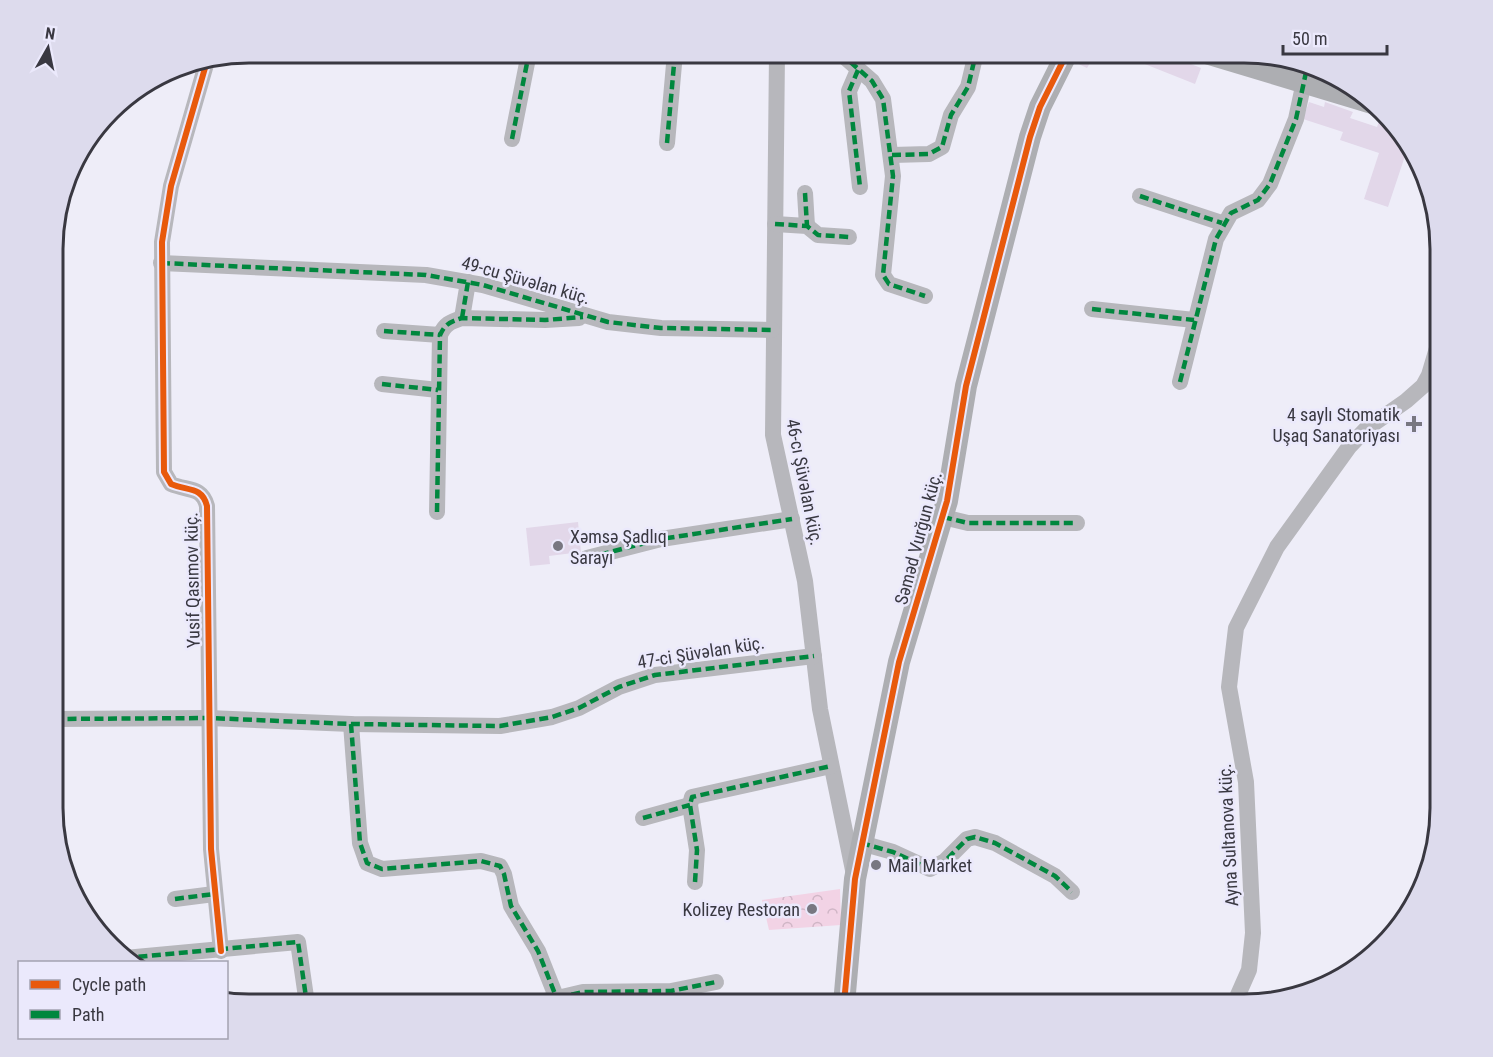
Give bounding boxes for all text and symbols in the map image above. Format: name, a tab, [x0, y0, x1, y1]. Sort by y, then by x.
north arrow	[18, 18, 78, 78]
scale bar	[1283, 18, 1386, 56]
text: N	[44, 24, 57, 44]
text: 50 m	[1292, 28, 1327, 49]
street label: 49-cu Şüvəlan küç.	[459, 252, 593, 308]
place label: 4 saylı Stomatik Uşaq Sanatoriyası	[1272, 404, 1400, 446]
marker: 4 saylı Stomatik Uşaq Sanatoriyası	[1405, 415, 1423, 433]
street label: 46-cı Şüvəlan küç.	[782, 417, 828, 547]
street label: Səməd Vurğun küç.	[890, 469, 946, 607]
street label: Yusif Qasımov küç.	[180, 512, 204, 648]
place label: Xəmsə Şadlıq Sarayı	[570, 526, 667, 568]
marker: Xəmsə Şadlıq Sarayı	[551, 539, 565, 553]
street label: 47-ci Şüvəlan küç.	[636, 632, 766, 672]
street label: Ayna Sultanova küç.	[1214, 763, 1242, 907]
place label: Mail Market	[888, 855, 972, 876]
marker: Mail Market	[869, 858, 883, 872]
place label: Kolizey Restoran	[683, 899, 800, 920]
marker: Kolizey Restoran	[805, 902, 819, 916]
legend	[18, 961, 228, 1039]
text: Cycle path	[72, 974, 146, 995]
text: Path	[72, 1004, 105, 1025]

